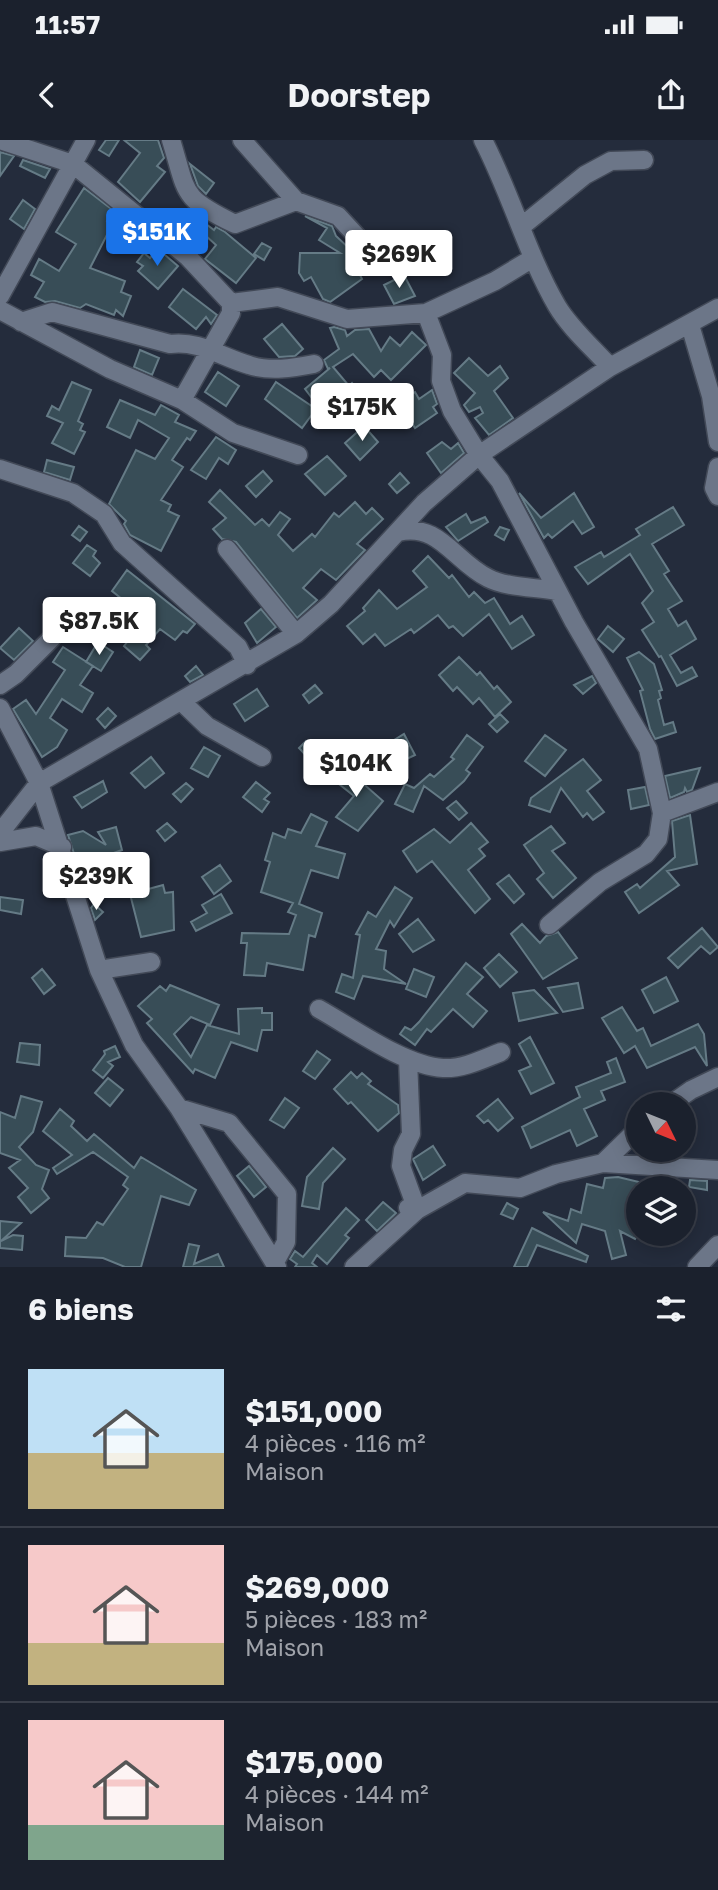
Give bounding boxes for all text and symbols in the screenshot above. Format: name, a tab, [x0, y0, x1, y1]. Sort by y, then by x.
text: 11:57	[35, 9, 100, 40]
icon: back	[28, 76, 66, 114]
text: Doorstep	[288, 76, 430, 114]
icon: share	[652, 76, 690, 114]
pin: $151K	[108, 208, 206, 268]
text: $151K	[122, 217, 192, 245]
pin: $269K	[350, 230, 448, 290]
text: $269K	[361, 239, 437, 267]
pin: $175K	[313, 384, 411, 443]
text: $175K	[327, 392, 397, 420]
pin: $87.5K	[42, 598, 156, 657]
text: $87.5K	[59, 606, 139, 634]
pin: $104K	[307, 740, 405, 799]
text: $104K	[319, 748, 393, 776]
pin: $239K	[47, 852, 145, 912]
text: $239K	[59, 861, 133, 889]
north arrow	[626, 1092, 696, 1162]
map controls	[626, 1092, 696, 1246]
button: layers	[626, 1176, 696, 1246]
icon: filters	[652, 1290, 690, 1328]
text: 6 biens	[28, 1291, 134, 1327]
text: $151,000	[245, 1393, 382, 1429]
icon: home	[84, 1397, 168, 1481]
text: 4 pièces · 116 m²	[245, 1429, 426, 1457]
text: Maison	[245, 1457, 324, 1485]
text: $269,000	[245, 1569, 390, 1605]
icon: home	[84, 1573, 168, 1657]
text: 5 pièces · 183 m²	[245, 1605, 427, 1633]
text: Maison	[245, 1633, 324, 1661]
text: $175,000	[245, 1744, 383, 1780]
icon: home	[84, 1748, 168, 1832]
text: 4 pièces · 144 m²	[245, 1780, 429, 1808]
text: Maison	[245, 1808, 324, 1836]

